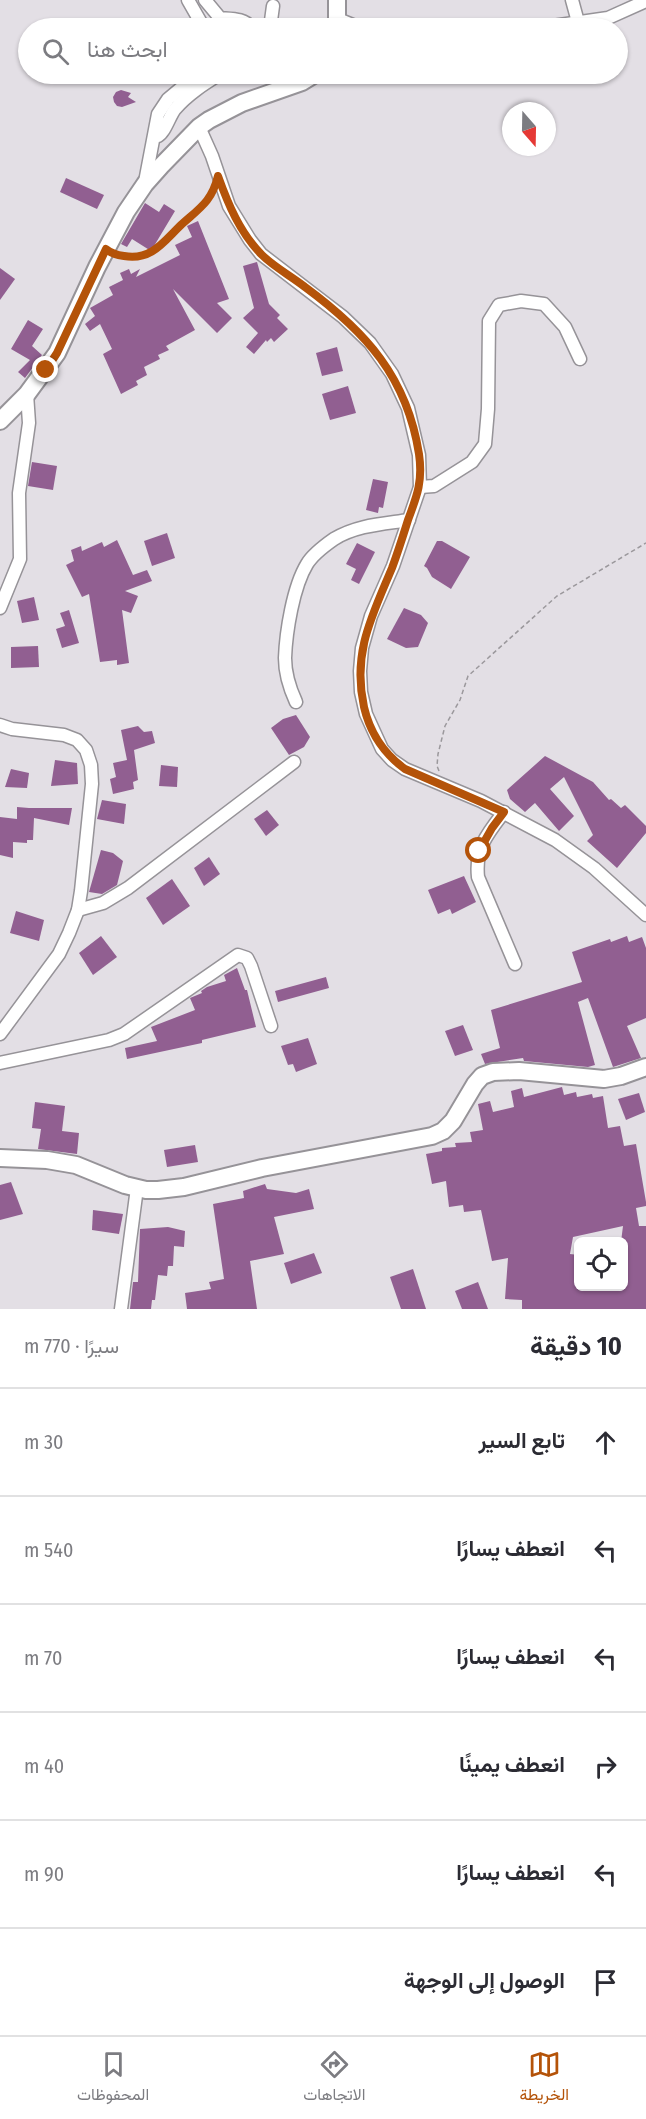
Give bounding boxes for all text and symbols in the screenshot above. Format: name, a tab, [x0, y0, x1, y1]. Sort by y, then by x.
search box	[18, 18, 628, 84]
icon: search	[39, 35, 72, 68]
text: ابحث هنا	[87, 36, 168, 63]
north arrow	[502, 102, 556, 156]
route end	[32, 356, 58, 382]
route start	[465, 837, 491, 863]
map controls	[574, 1237, 628, 1291]
button: locate	[574, 1237, 628, 1291]
text: 10 دقيقة	[530, 1331, 622, 1362]
text: سيرًا · 770 m	[24, 1334, 119, 1358]
icon: ahead	[589, 1426, 622, 1459]
text: تابع السير	[478, 1427, 565, 1454]
text: 30 m	[24, 1430, 64, 1454]
icon: left	[589, 1534, 622, 1567]
text: انعطف يسارًا	[456, 1535, 565, 1562]
text: 540 m	[24, 1538, 73, 1562]
icon: left	[589, 1642, 622, 1675]
text: انعطف يسارًا	[456, 1643, 565, 1670]
text: 70 m	[24, 1646, 62, 1670]
icon: right	[589, 1750, 622, 1783]
text: انعطف يمينًا	[459, 1751, 565, 1778]
text: 40 m	[24, 1754, 64, 1778]
icon: left	[589, 1858, 622, 1891]
text: انعطف يسارًا	[456, 1859, 565, 1886]
text: 90 m	[24, 1862, 64, 1886]
icon: arrive	[589, 1966, 622, 1999]
text: الوصول إلى الوجهة	[404, 1967, 565, 1994]
tab: المحفوظات	[77, 2048, 149, 2109]
tab: الاتجاهات	[303, 2048, 365, 2109]
tab: الخريطة	[519, 2048, 569, 2109]

